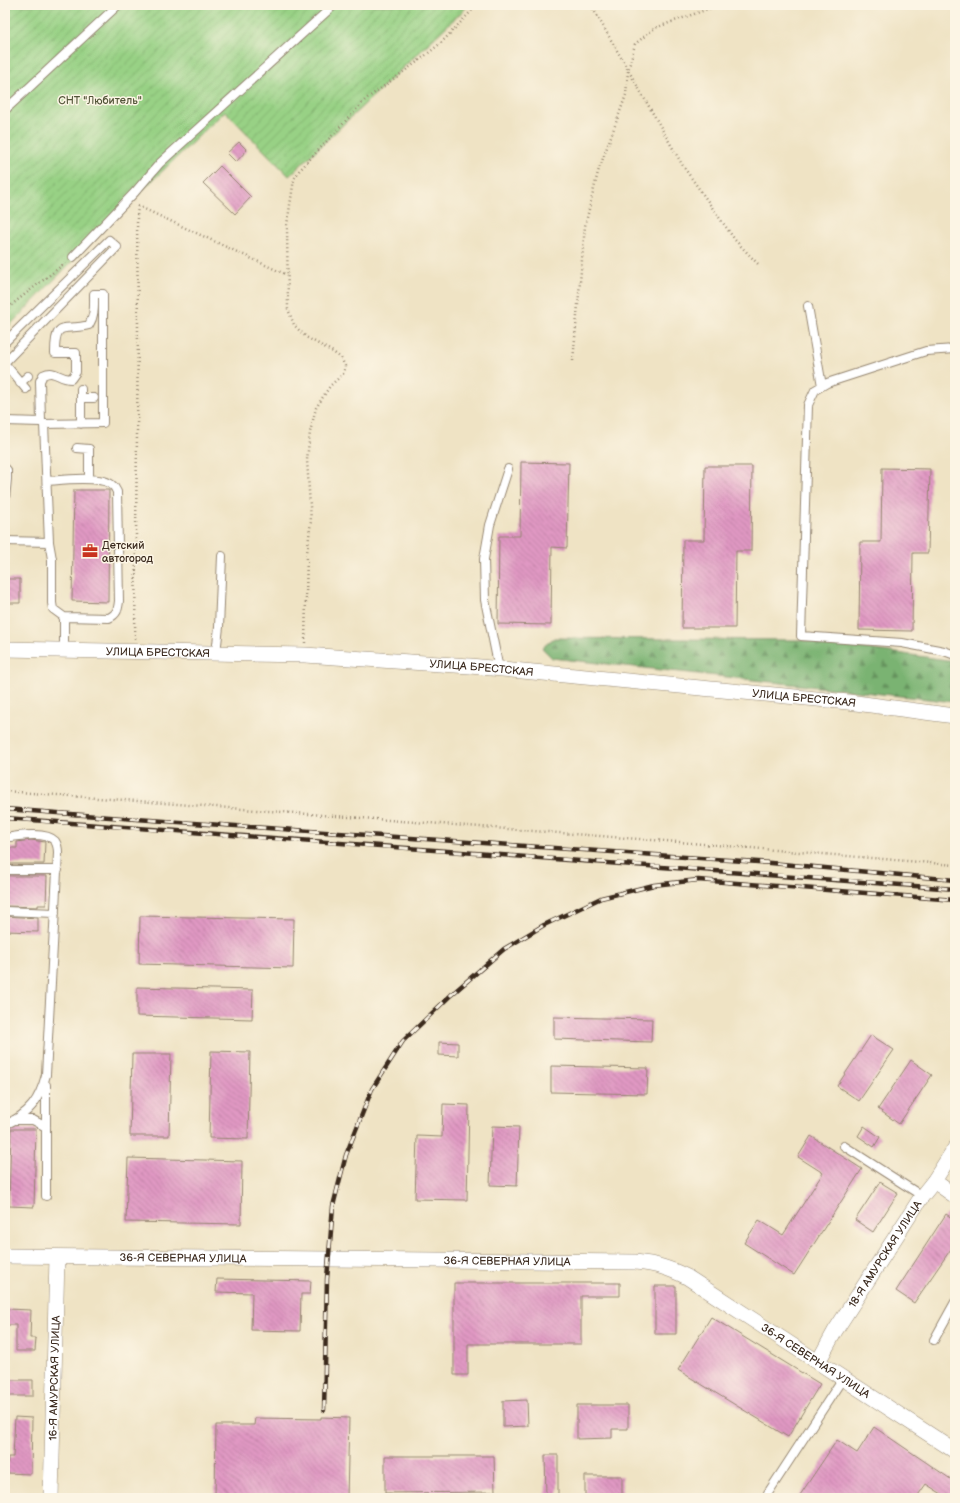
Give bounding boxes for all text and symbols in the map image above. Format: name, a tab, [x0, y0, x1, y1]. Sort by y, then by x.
park label: СНТ "Любитель"	[58, 94, 142, 107]
place label: Детский автогород	[102, 539, 153, 565]
office icon: Детский автогород	[81, 542, 99, 560]
street label: УЛИЦА БРЕСТСКАЯ	[106, 645, 210, 660]
street label: УЛИЦА БРЕСТСКАЯ	[429, 657, 534, 679]
street label: УЛИЦА БРЕСТСКАЯ	[751, 686, 857, 709]
street label: 18-Я АМУРСКАЯ УЛИЦА	[845, 1198, 924, 1310]
street label: 36-Я СЕВЕРНАЯ УЛИЦА	[119, 1251, 247, 1265]
street label: 36-Я СЕВЕРНАЯ УЛИЦА	[443, 1254, 571, 1268]
street label: 16-Я АМУРСКАЯ УЛИЦА	[46, 1315, 62, 1441]
street label: 36-Я СЕВЕРНАЯ УЛИЦА	[759, 1321, 873, 1401]

